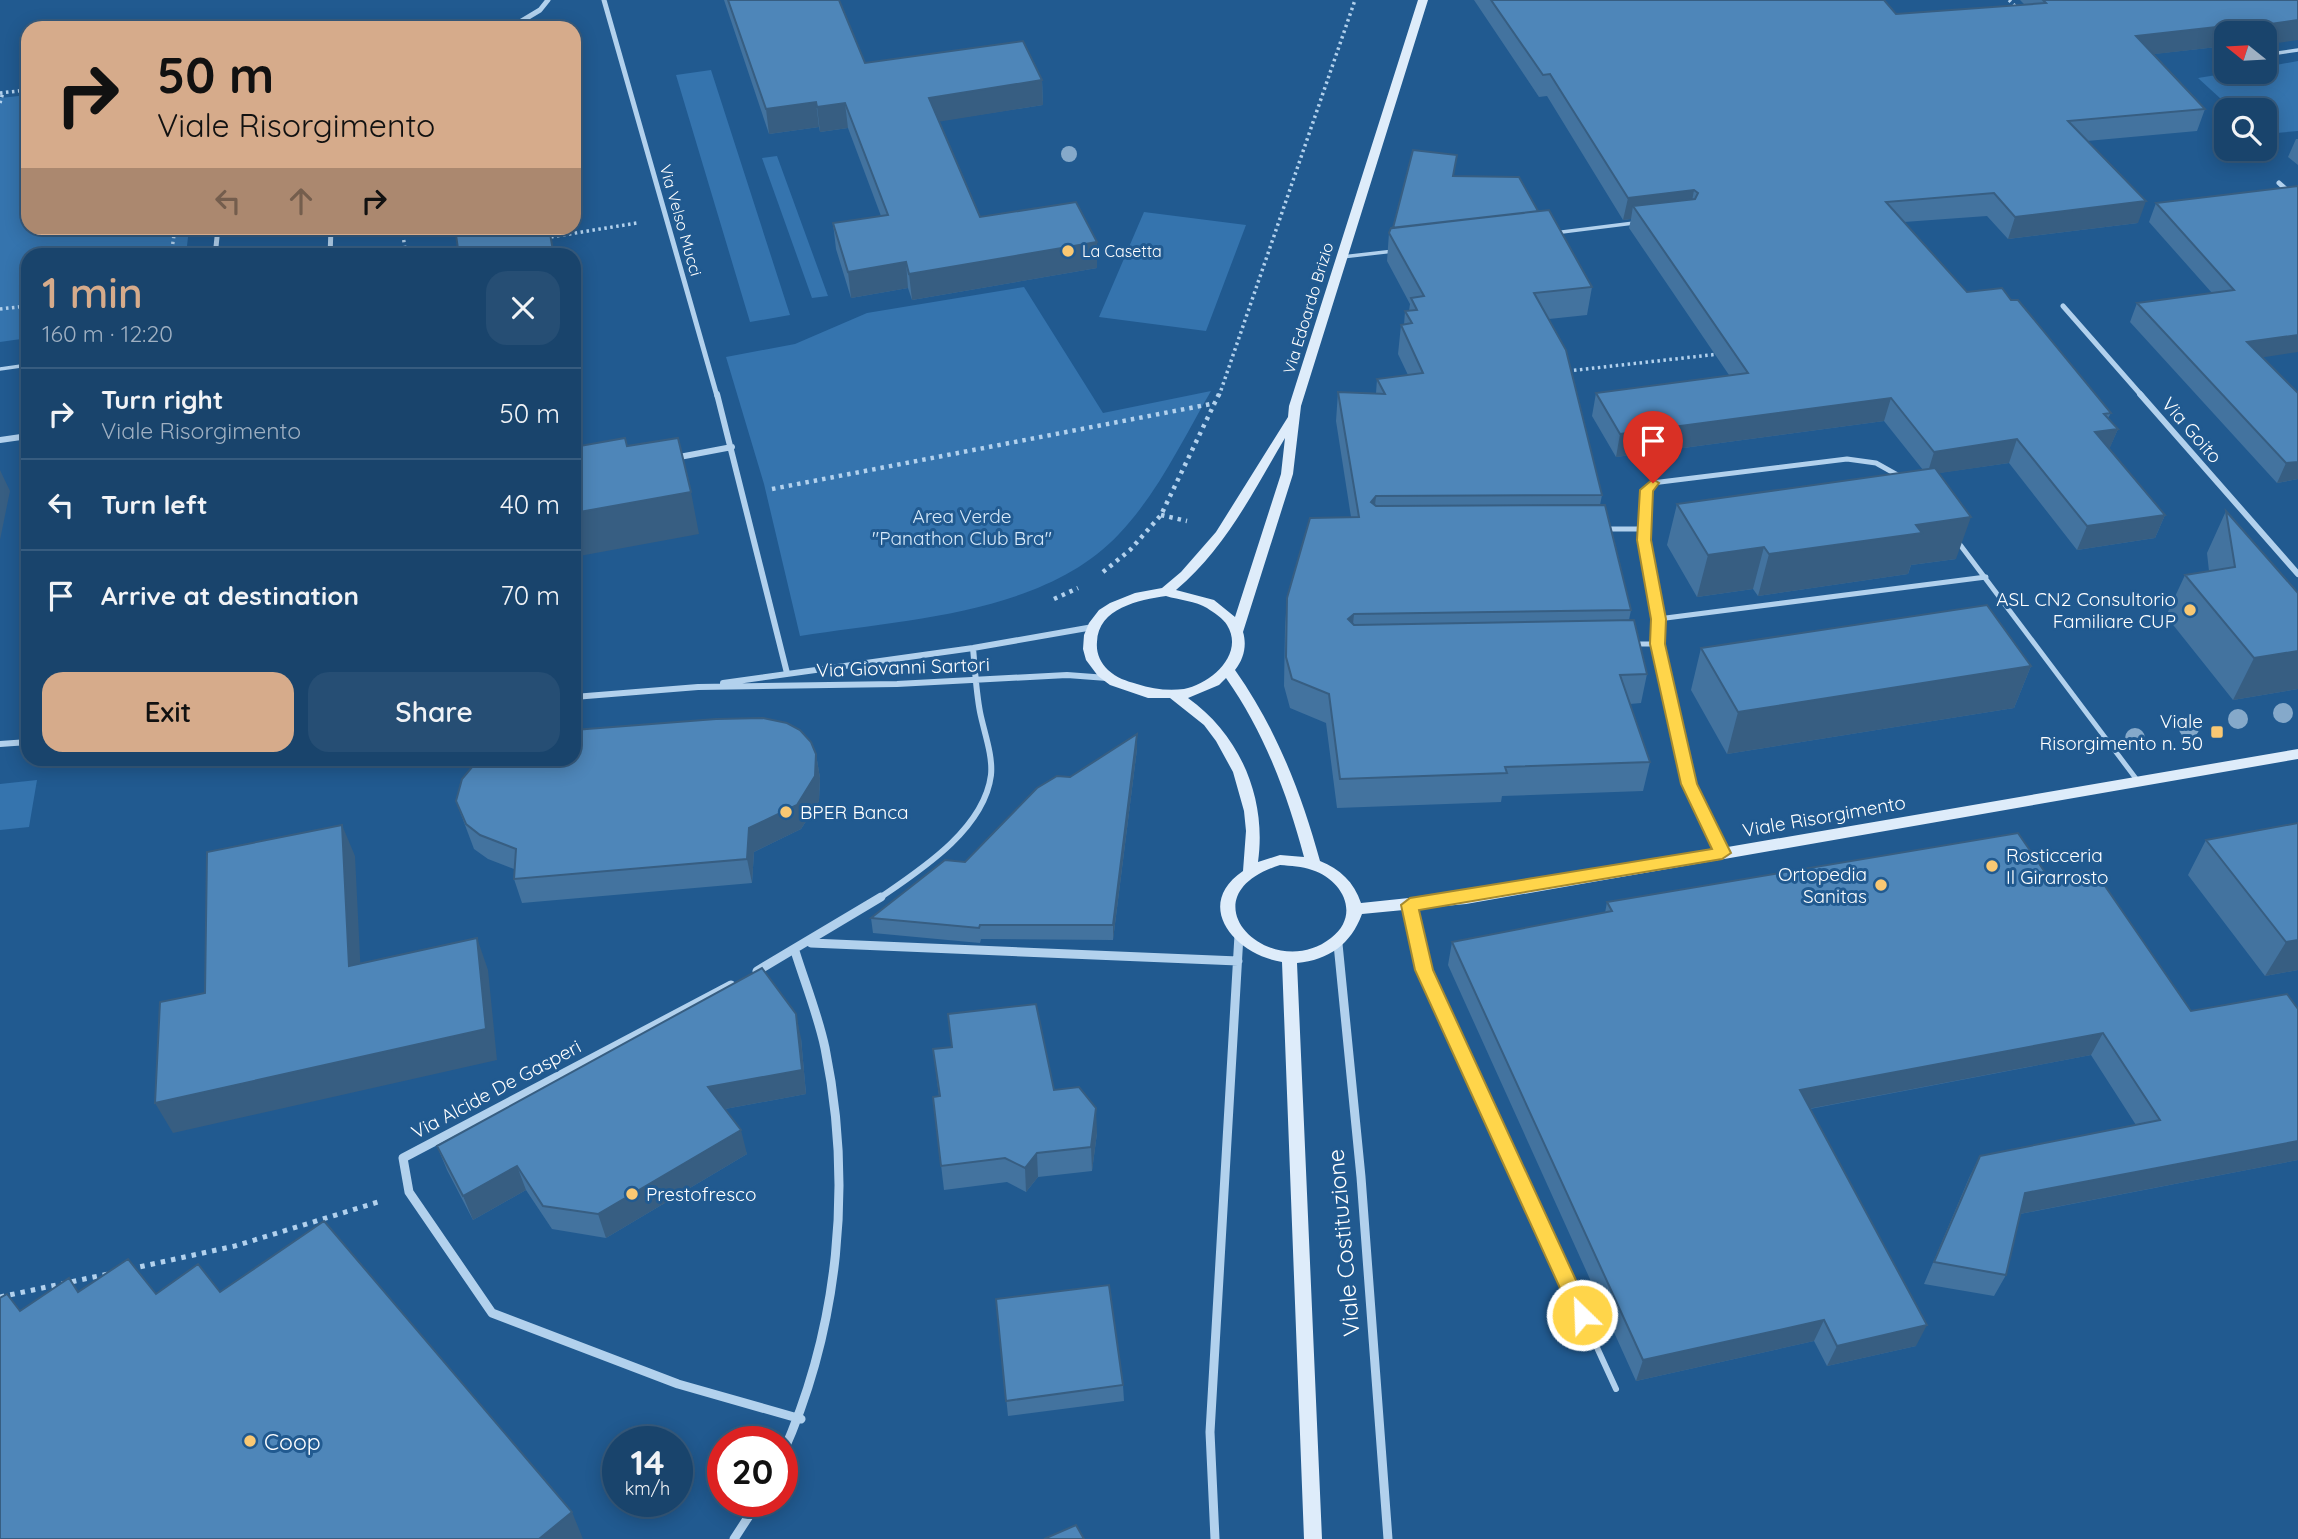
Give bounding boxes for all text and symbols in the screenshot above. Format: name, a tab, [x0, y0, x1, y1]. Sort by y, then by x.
north arrow	[2214, 21, 2277, 84]
map controls	[2214, 21, 2277, 161]
text: 50 m	[157, 44, 274, 105]
icon: right	[42, 49, 133, 140]
button: search	[2214, 98, 2277, 161]
text: Viale Risorgimento	[157, 105, 435, 145]
street label: Via Velso Mucci	[656, 162, 706, 278]
icon: left	[209, 182, 247, 220]
icon: ahead	[282, 182, 320, 220]
icon: right	[355, 182, 393, 220]
street label: Via Edoardo Brizio	[1278, 240, 1338, 376]
place label: La Casetta	[1082, 241, 1162, 261]
marker: La Casetta	[1060, 243, 1076, 259]
text: 1 min	[42, 266, 143, 319]
button: close	[486, 271, 560, 345]
text: 160 m · 12:20	[42, 319, 173, 348]
text: Turn right	[101, 383, 223, 416]
street label: Via Goito	[2157, 392, 2227, 468]
icon: right	[42, 395, 80, 433]
text: 50 m	[500, 397, 560, 430]
pin	[1623, 411, 1683, 483]
text: Viale Risorgimento	[101, 416, 301, 445]
icon: arrive	[1634, 422, 1672, 460]
icon: left	[42, 486, 80, 524]
text: Turn left	[101, 488, 208, 521]
text: 40 m	[500, 488, 560, 521]
park label: Area Verde "Panathon Club Bra"	[872, 504, 1052, 550]
icon: arrive	[42, 577, 80, 615]
text: Arrive at destination	[101, 579, 359, 612]
text: 70 m	[500, 579, 560, 612]
place label: ASL CN2 Consultorio Familiare CUP	[1996, 587, 2176, 633]
marker: ASL CN2 Consultorio Familiare CUP	[2182, 602, 2198, 618]
street label: Via Giovanni Sartori	[816, 652, 990, 682]
button: Exit	[42, 672, 294, 752]
button: Share	[308, 672, 560, 752]
place label: Viale Risorgimento n. 50	[2040, 709, 2203, 755]
marker: Viale Risorgimento n. 50	[2209, 724, 2225, 740]
street label: Viale Risorgimento	[1741, 790, 1907, 842]
place label: BPER Banca	[800, 800, 909, 824]
marker: BPER Banca	[778, 804, 794, 820]
place label: Rosticceria Il Girarrosto	[2006, 843, 2109, 889]
marker: Rosticceria Il Girarrosto	[1984, 858, 2000, 874]
place label: Ortopedia Sanitas	[1778, 862, 1867, 908]
marker: Ortopedia Sanitas	[1873, 877, 1889, 893]
street label: Via Alcide De Gasperi	[407, 1034, 585, 1144]
street label: Viale Costituzione	[1320, 1148, 1366, 1338]
place label: Prestofresco	[646, 1182, 756, 1206]
marker: Prestofresco	[624, 1186, 640, 1202]
position arrow	[1545, 1278, 1619, 1352]
speed limit sign: 20	[707, 1426, 798, 1517]
place label: Coop	[264, 1427, 321, 1456]
marker: Coop	[242, 1433, 258, 1449]
text: 14	[630, 1440, 665, 1484]
text: km/h	[625, 1477, 670, 1500]

